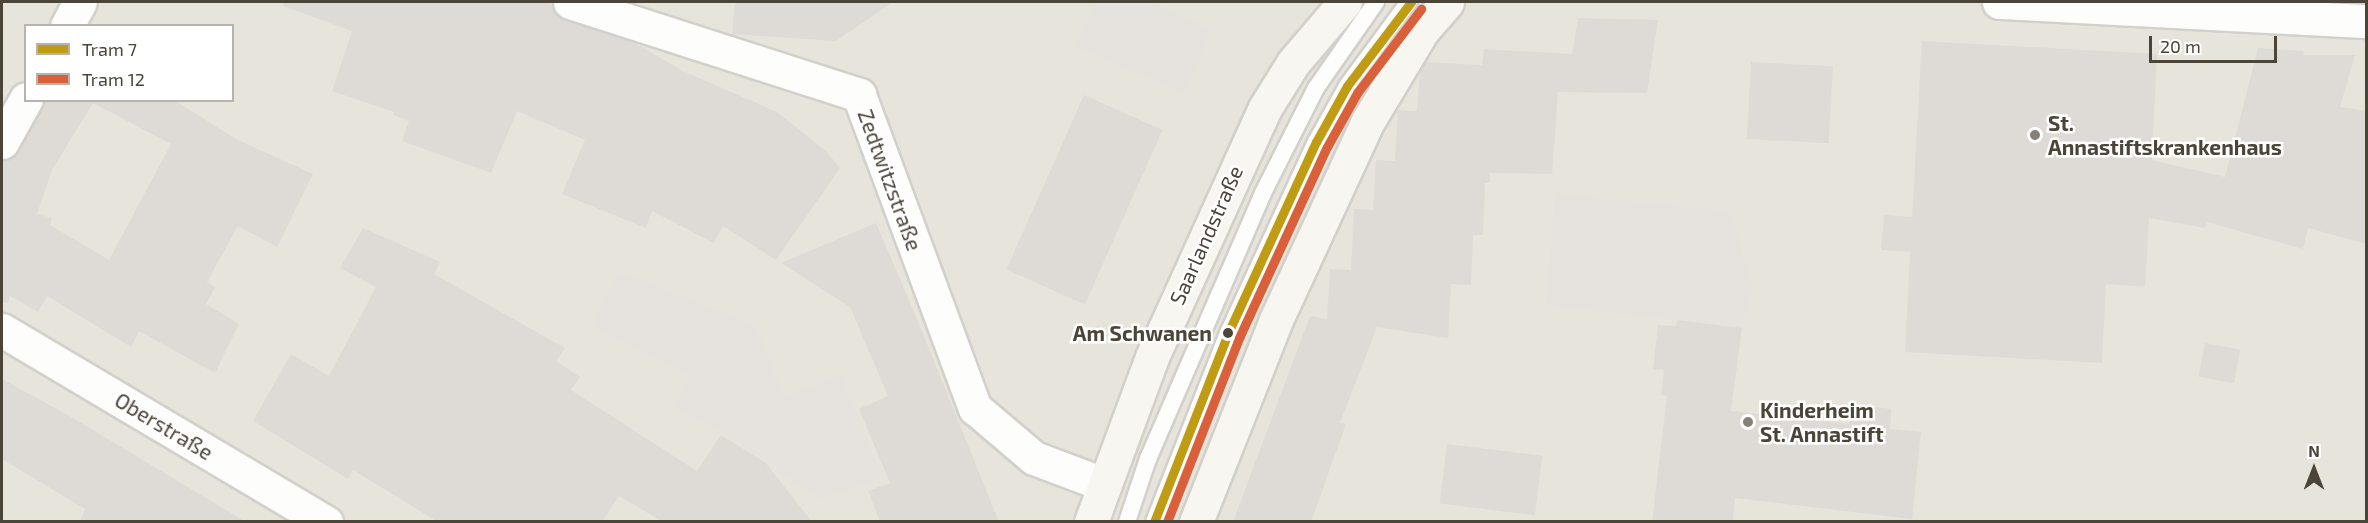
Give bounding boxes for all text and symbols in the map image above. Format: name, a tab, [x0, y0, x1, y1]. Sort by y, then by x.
legend	[24, 24, 234, 102]
scale bar	[2152, 24, 2280, 62]
text: 20 m	[2160, 35, 2201, 57]
text: Tram 7	[82, 38, 137, 60]
text: Tram 12	[82, 68, 145, 90]
street label: Zedtwitzstraße	[853, 106, 927, 254]
place label: St. Annastiftskrankenhaus	[2048, 110, 2282, 160]
marker: St. Annastiftskrankenhaus	[2026, 126, 2044, 144]
street label: Saarlandstraße	[1164, 162, 1248, 308]
place label: Am Schwanen	[1073, 320, 1212, 346]
marker: Am Schwanen	[1217, 322, 1239, 344]
street label: Oberstraße	[110, 387, 218, 465]
place label: Kinderheim St. Annastift	[1760, 397, 1884, 447]
marker: Kinderheim St. Annastift	[1741, 415, 1755, 429]
north arrow	[2284, 439, 2344, 499]
text: N	[2308, 441, 2320, 460]

